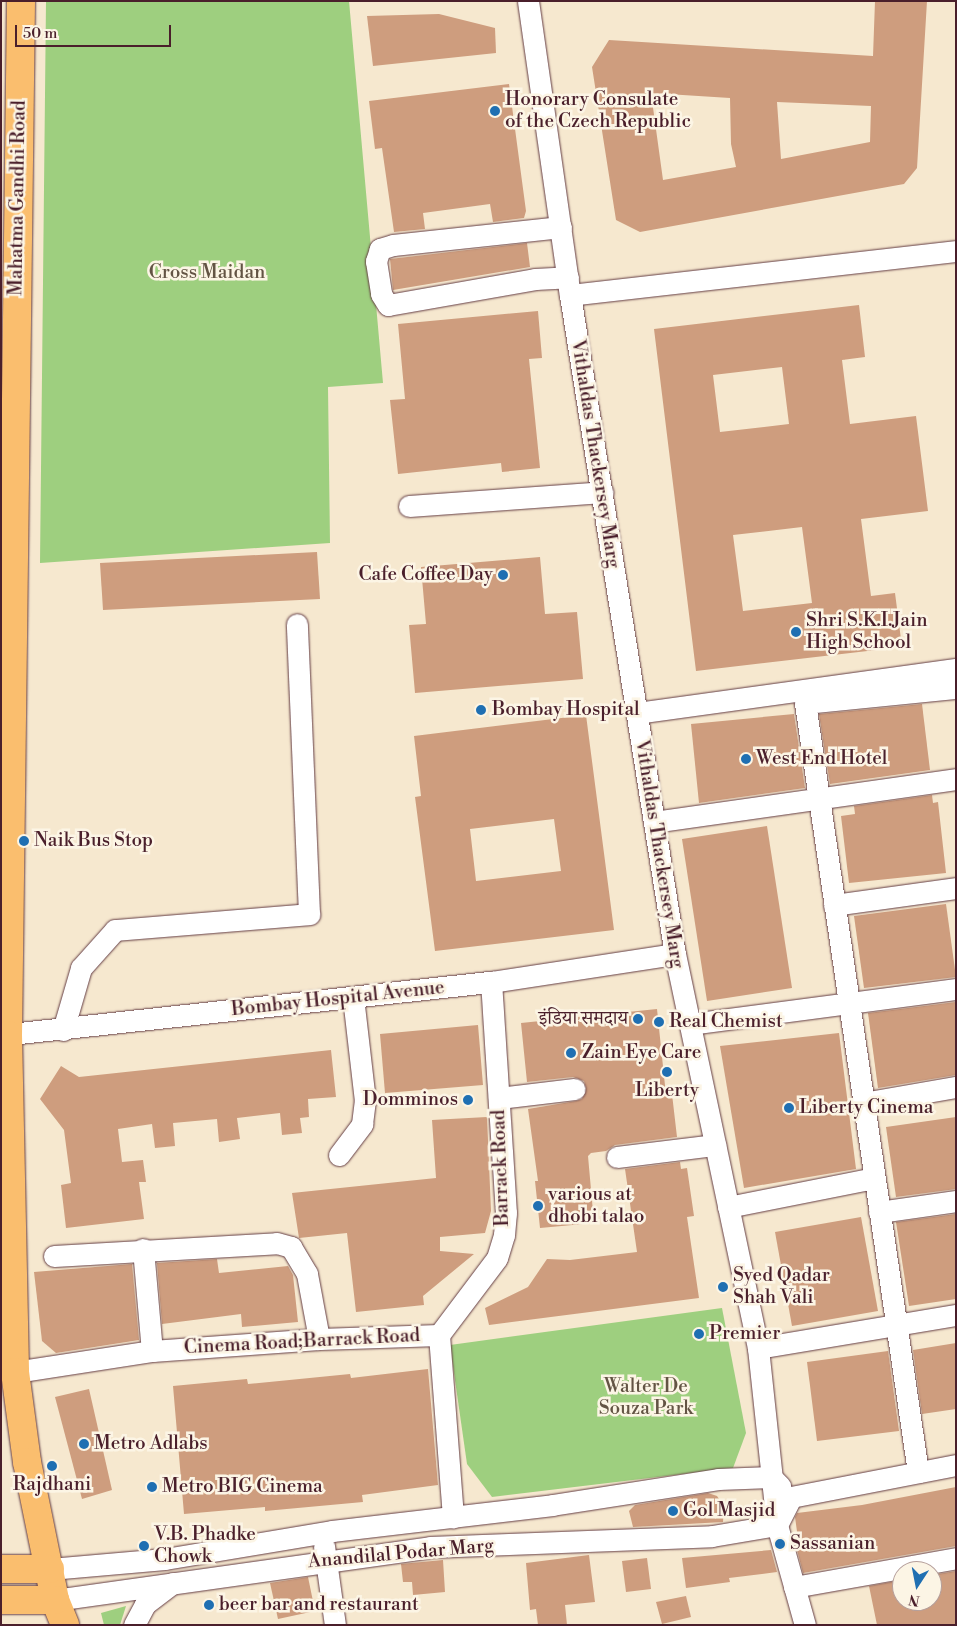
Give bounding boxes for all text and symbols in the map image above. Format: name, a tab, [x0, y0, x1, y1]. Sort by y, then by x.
scale bar	[18, 15, 174, 47]
text: 50 m	[23, 24, 57, 43]
place label: Honorary Consulate of the Czech Republic	[505, 89, 691, 133]
street label: Mahatma Gandhi Road	[5, 100, 31, 296]
marker: Honorary Consulate of the Czech Republic	[489, 105, 501, 117]
park label: Cross Maidan	[149, 262, 265, 284]
street label: Vithaldas Thackersey Marg	[566, 338, 624, 570]
place label: Cafe Coffee Day	[358, 564, 493, 586]
marker: Cafe Coffee Day	[497, 569, 509, 581]
place label: Shri S.K.I.Jain High School	[806, 610, 928, 654]
marker: Shri S.K.I.Jain High School	[790, 626, 802, 638]
place label: Bombay Hospital	[492, 699, 640, 721]
marker: Bombay Hospital	[474, 703, 488, 717]
street label: Vithaldas Thackersey Marg	[630, 738, 688, 970]
place label: West End Hotel	[756, 748, 887, 770]
marker: West End Hotel	[740, 753, 752, 765]
place label: Naik Bus Stop	[34, 830, 153, 852]
marker: Naik Bus Stop	[18, 835, 30, 847]
street label: Bombay Hospital Avenue	[230, 976, 446, 1022]
place label: इंडिया समदाय	[539, 1008, 628, 1030]
place label: Real Chemist	[669, 1011, 783, 1033]
marker: इंडिया समदाय	[632, 1013, 644, 1025]
marker: Real Chemist	[653, 1016, 665, 1028]
place label: Zain Eye Care	[582, 1042, 701, 1064]
marker: Zain Eye Care	[564, 1046, 578, 1060]
marker: Liberty	[661, 1066, 673, 1078]
place label: Liberty	[635, 1080, 699, 1102]
place label: Domminos	[363, 1089, 458, 1111]
marker: Domminos	[462, 1094, 474, 1106]
place label: Liberty Cinema	[799, 1097, 933, 1119]
marker: Liberty Cinema	[783, 1102, 795, 1114]
street label: Barrack Road	[488, 1109, 514, 1227]
place label: various at dhobi talao	[548, 1184, 644, 1228]
marker: various at dhobi talao	[532, 1200, 544, 1212]
place label: Syed Qadar Shah Vali	[733, 1265, 830, 1309]
marker: Syed Qadar Shah Vali	[717, 1281, 729, 1293]
place label: Premier	[709, 1323, 780, 1345]
street label: Cinema Road;Barrack Road	[183, 1324, 421, 1360]
marker: Premier	[693, 1328, 705, 1340]
park label: Walter De Souza Park	[599, 1376, 693, 1420]
place label: Metro Adlabs	[94, 1433, 208, 1455]
marker: Metro Adlabs	[78, 1438, 90, 1450]
marker: Rajdhani	[46, 1460, 58, 1472]
place label: Rajdhani	[13, 1474, 91, 1496]
place label: Metro BIG Cinema	[162, 1476, 323, 1498]
marker: Metro BIG Cinema	[146, 1481, 158, 1493]
place label: Gol Masjid	[683, 1500, 775, 1522]
marker: Gol Masjid	[667, 1505, 679, 1517]
place label: V.B. Phadke Chowk	[154, 1524, 256, 1568]
place label: Sassanian	[790, 1533, 875, 1555]
street label: Anandilal Podar Marg	[307, 1535, 495, 1573]
marker: Sassanian	[774, 1538, 786, 1550]
marker: V.B. Phadke Chowk	[138, 1540, 150, 1552]
north arrow	[892, 1561, 942, 1611]
text: N	[907, 1590, 921, 1610]
place label: beer bar and restaurant	[219, 1594, 419, 1616]
marker: beer bar and restaurant	[203, 1599, 215, 1611]

